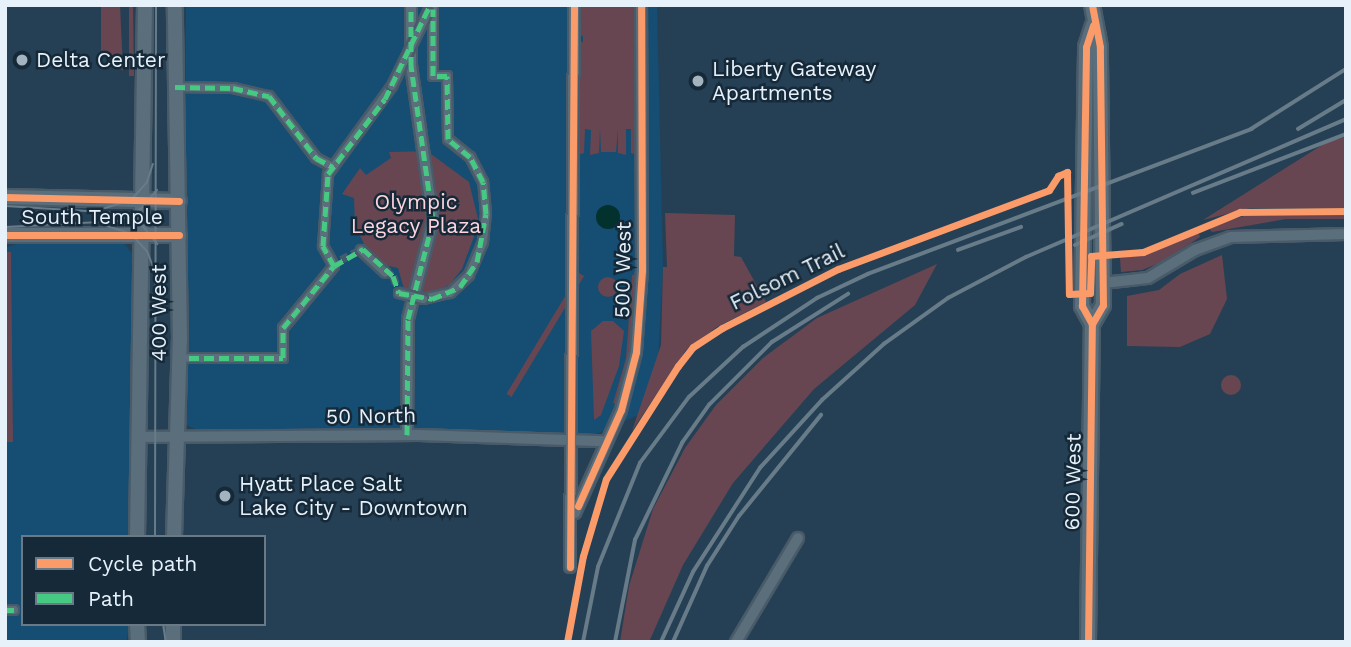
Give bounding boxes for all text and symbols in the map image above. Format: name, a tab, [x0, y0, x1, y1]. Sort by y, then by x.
place label: Delta Center	[36, 47, 166, 73]
marker: Delta Center	[14, 52, 30, 68]
place label: Liberty Gateway Apartments	[712, 56, 877, 106]
marker: Liberty Gateway Apartments	[690, 73, 706, 89]
park label: Olympic Legacy Plaza	[351, 189, 481, 239]
street label: South Temple	[21, 204, 163, 230]
street label: 500 West	[610, 221, 636, 319]
street label: Folsom Trail	[725, 238, 849, 316]
street label: 400 West	[146, 264, 172, 362]
street label: 50 North	[326, 403, 416, 429]
street label: 600 West	[1060, 433, 1086, 531]
place label: Hyatt Place Salt Lake City - Downtown	[239, 471, 468, 521]
marker: Hyatt Place Salt Lake City - Downtown	[217, 488, 233, 504]
legend	[21, 535, 266, 626]
text: Cycle path	[88, 551, 197, 576]
text: Path	[88, 586, 134, 611]

